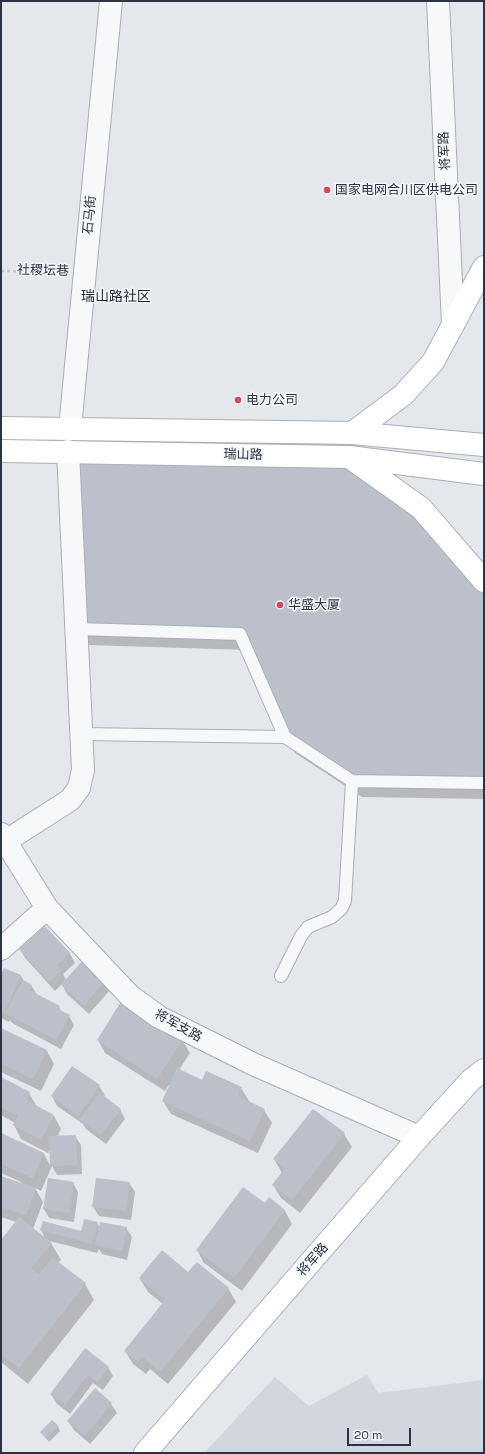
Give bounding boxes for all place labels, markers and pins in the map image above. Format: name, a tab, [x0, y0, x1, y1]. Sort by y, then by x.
place label: 国家电网合川区供电公司	[335, 182, 478, 198]
marker: 国家电网合川区供电公司	[322, 185, 332, 195]
place label: 电力公司	[246, 392, 298, 408]
marker: 电力公司	[233, 395, 243, 405]
place label: 华盛大厦	[288, 597, 340, 613]
marker: 华盛大厦	[275, 600, 285, 610]

